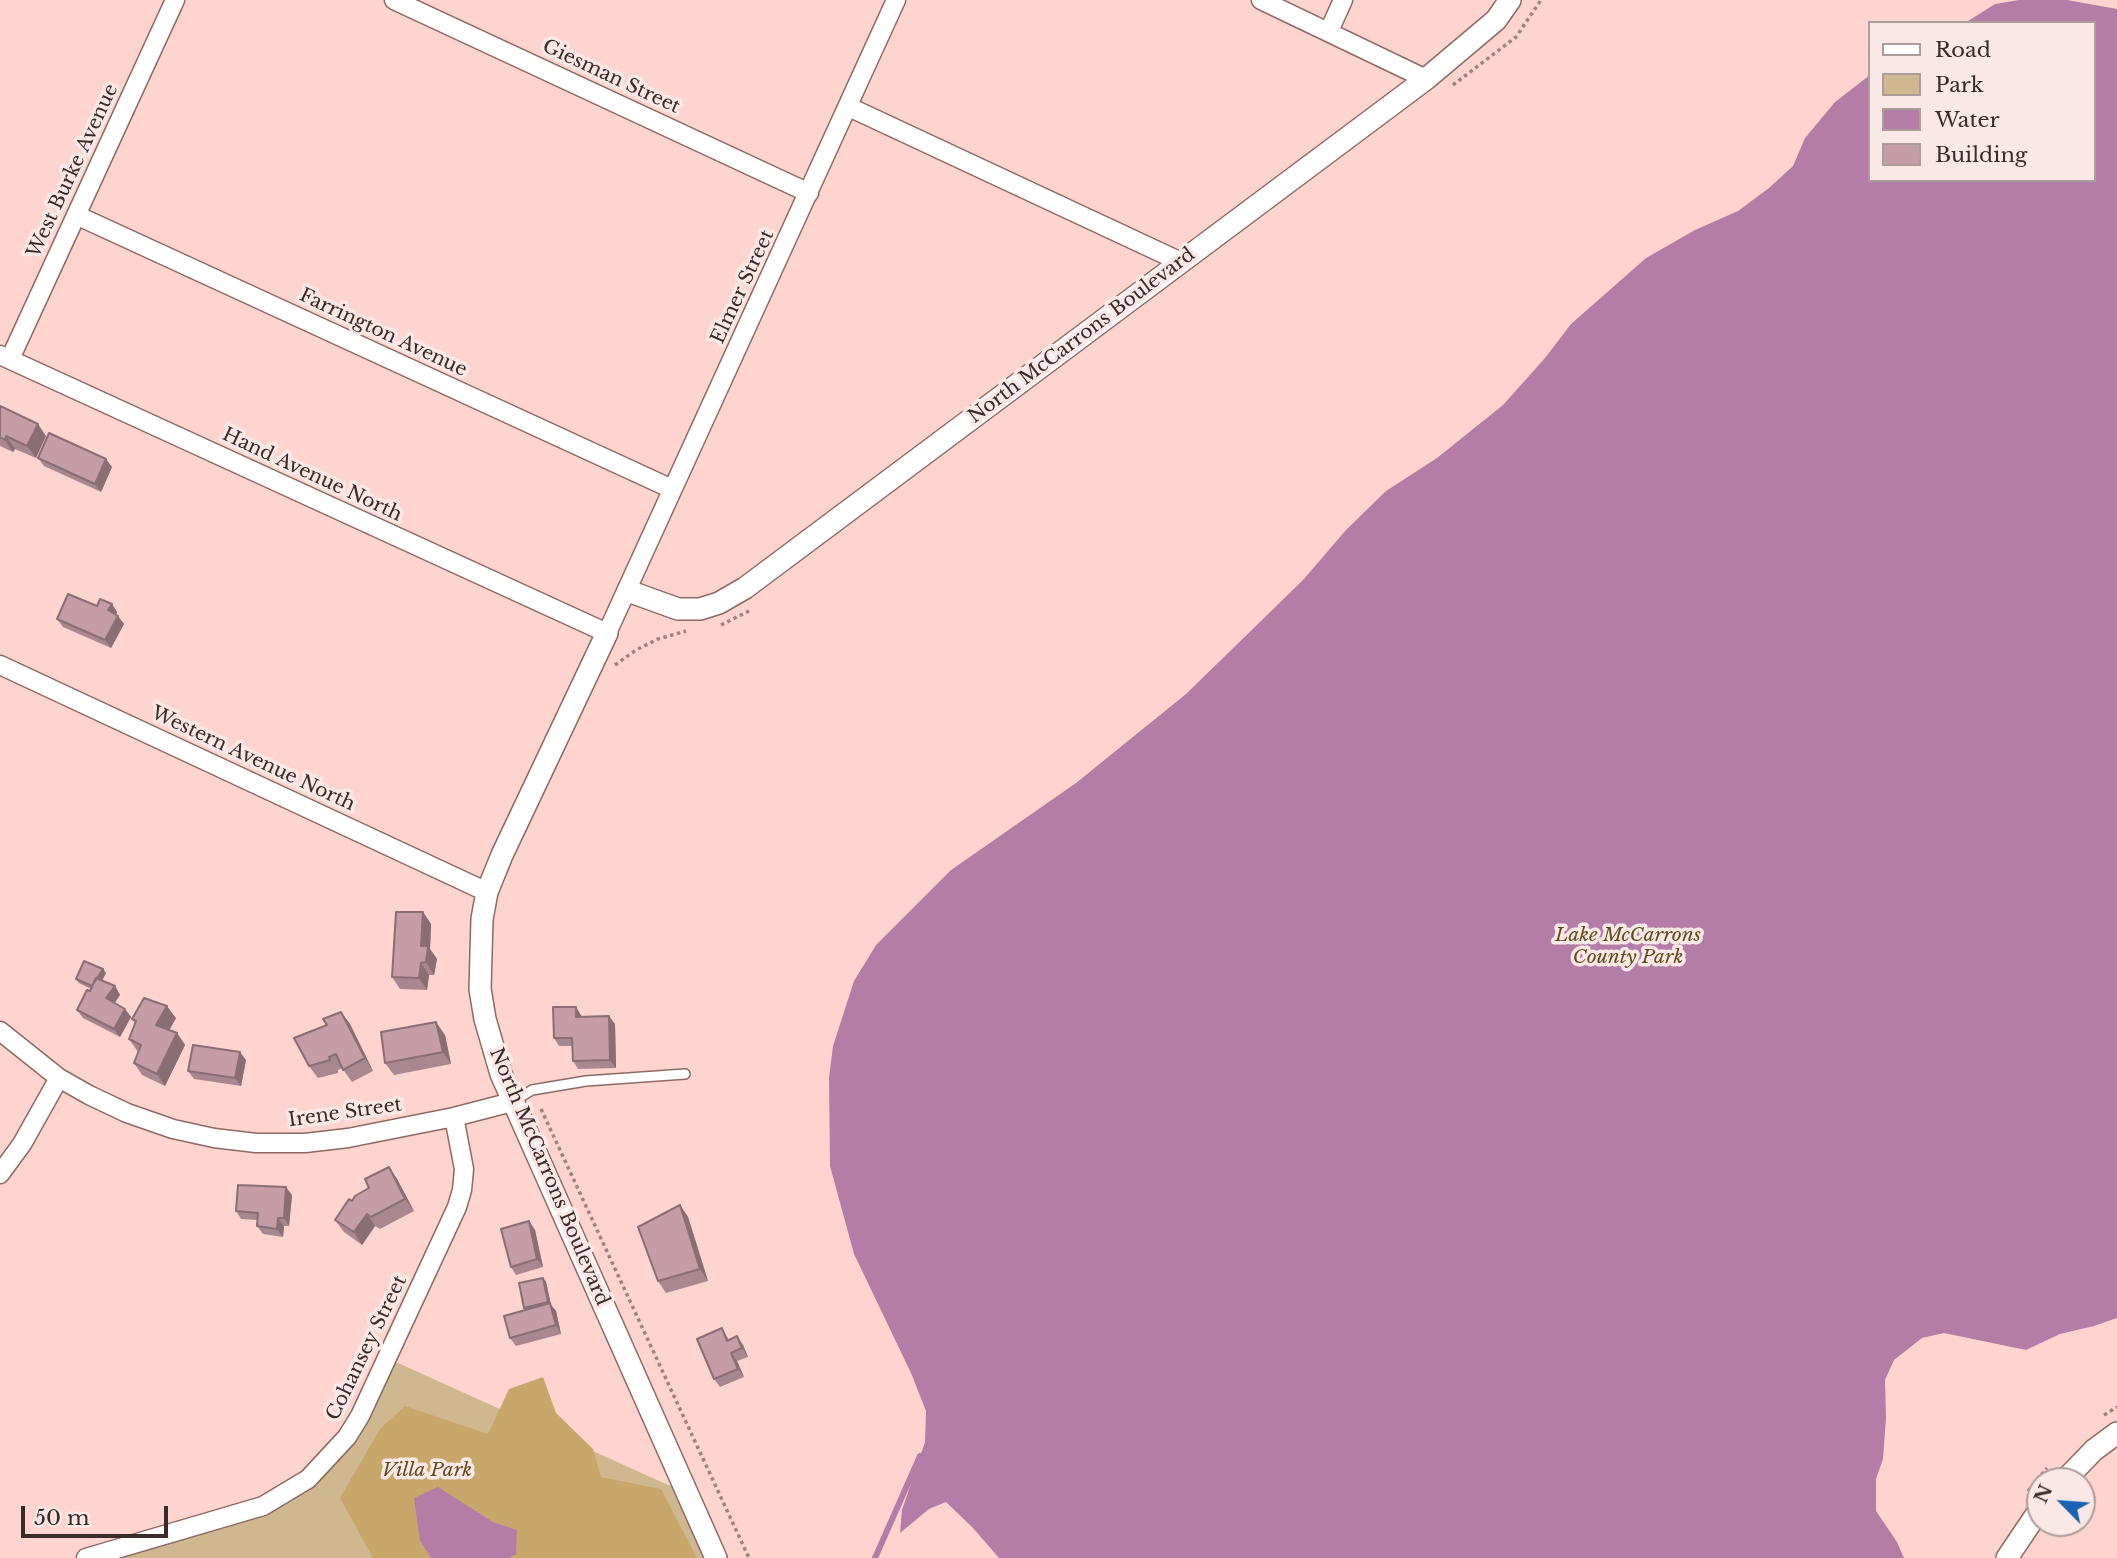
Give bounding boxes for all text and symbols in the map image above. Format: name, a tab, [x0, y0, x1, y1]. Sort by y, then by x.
legend	[1868, 21, 2096, 182]
street label: Giesman Street	[539, 35, 683, 119]
text: Road	[1935, 37, 1991, 63]
text: Park	[1935, 72, 1984, 98]
street label: West Burke Avenue	[23, 81, 123, 261]
text: Water	[1935, 107, 1999, 133]
text: Building	[1935, 142, 2027, 168]
street label: Elmer Street	[707, 226, 779, 348]
street label: North McCarrons Boulevard	[964, 243, 1200, 429]
street label: Farrington Avenue	[296, 284, 470, 382]
street label: Hand Avenue North	[219, 423, 405, 527]
street label: Western Avenue North	[148, 702, 358, 816]
park label: Lake McCarrons County Park	[1555, 925, 1701, 969]
street label: North McCarrons Boulevard	[484, 1045, 614, 1309]
street label: Irene Street	[287, 1094, 403, 1132]
street label: Cohansey Street	[322, 1272, 412, 1424]
park label: Villa Park	[382, 1460, 472, 1482]
north arrow	[2026, 1467, 2096, 1537]
text: N	[2029, 1481, 2058, 1507]
scale bar	[24, 1492, 172, 1536]
text: 50 m	[34, 1505, 89, 1531]

